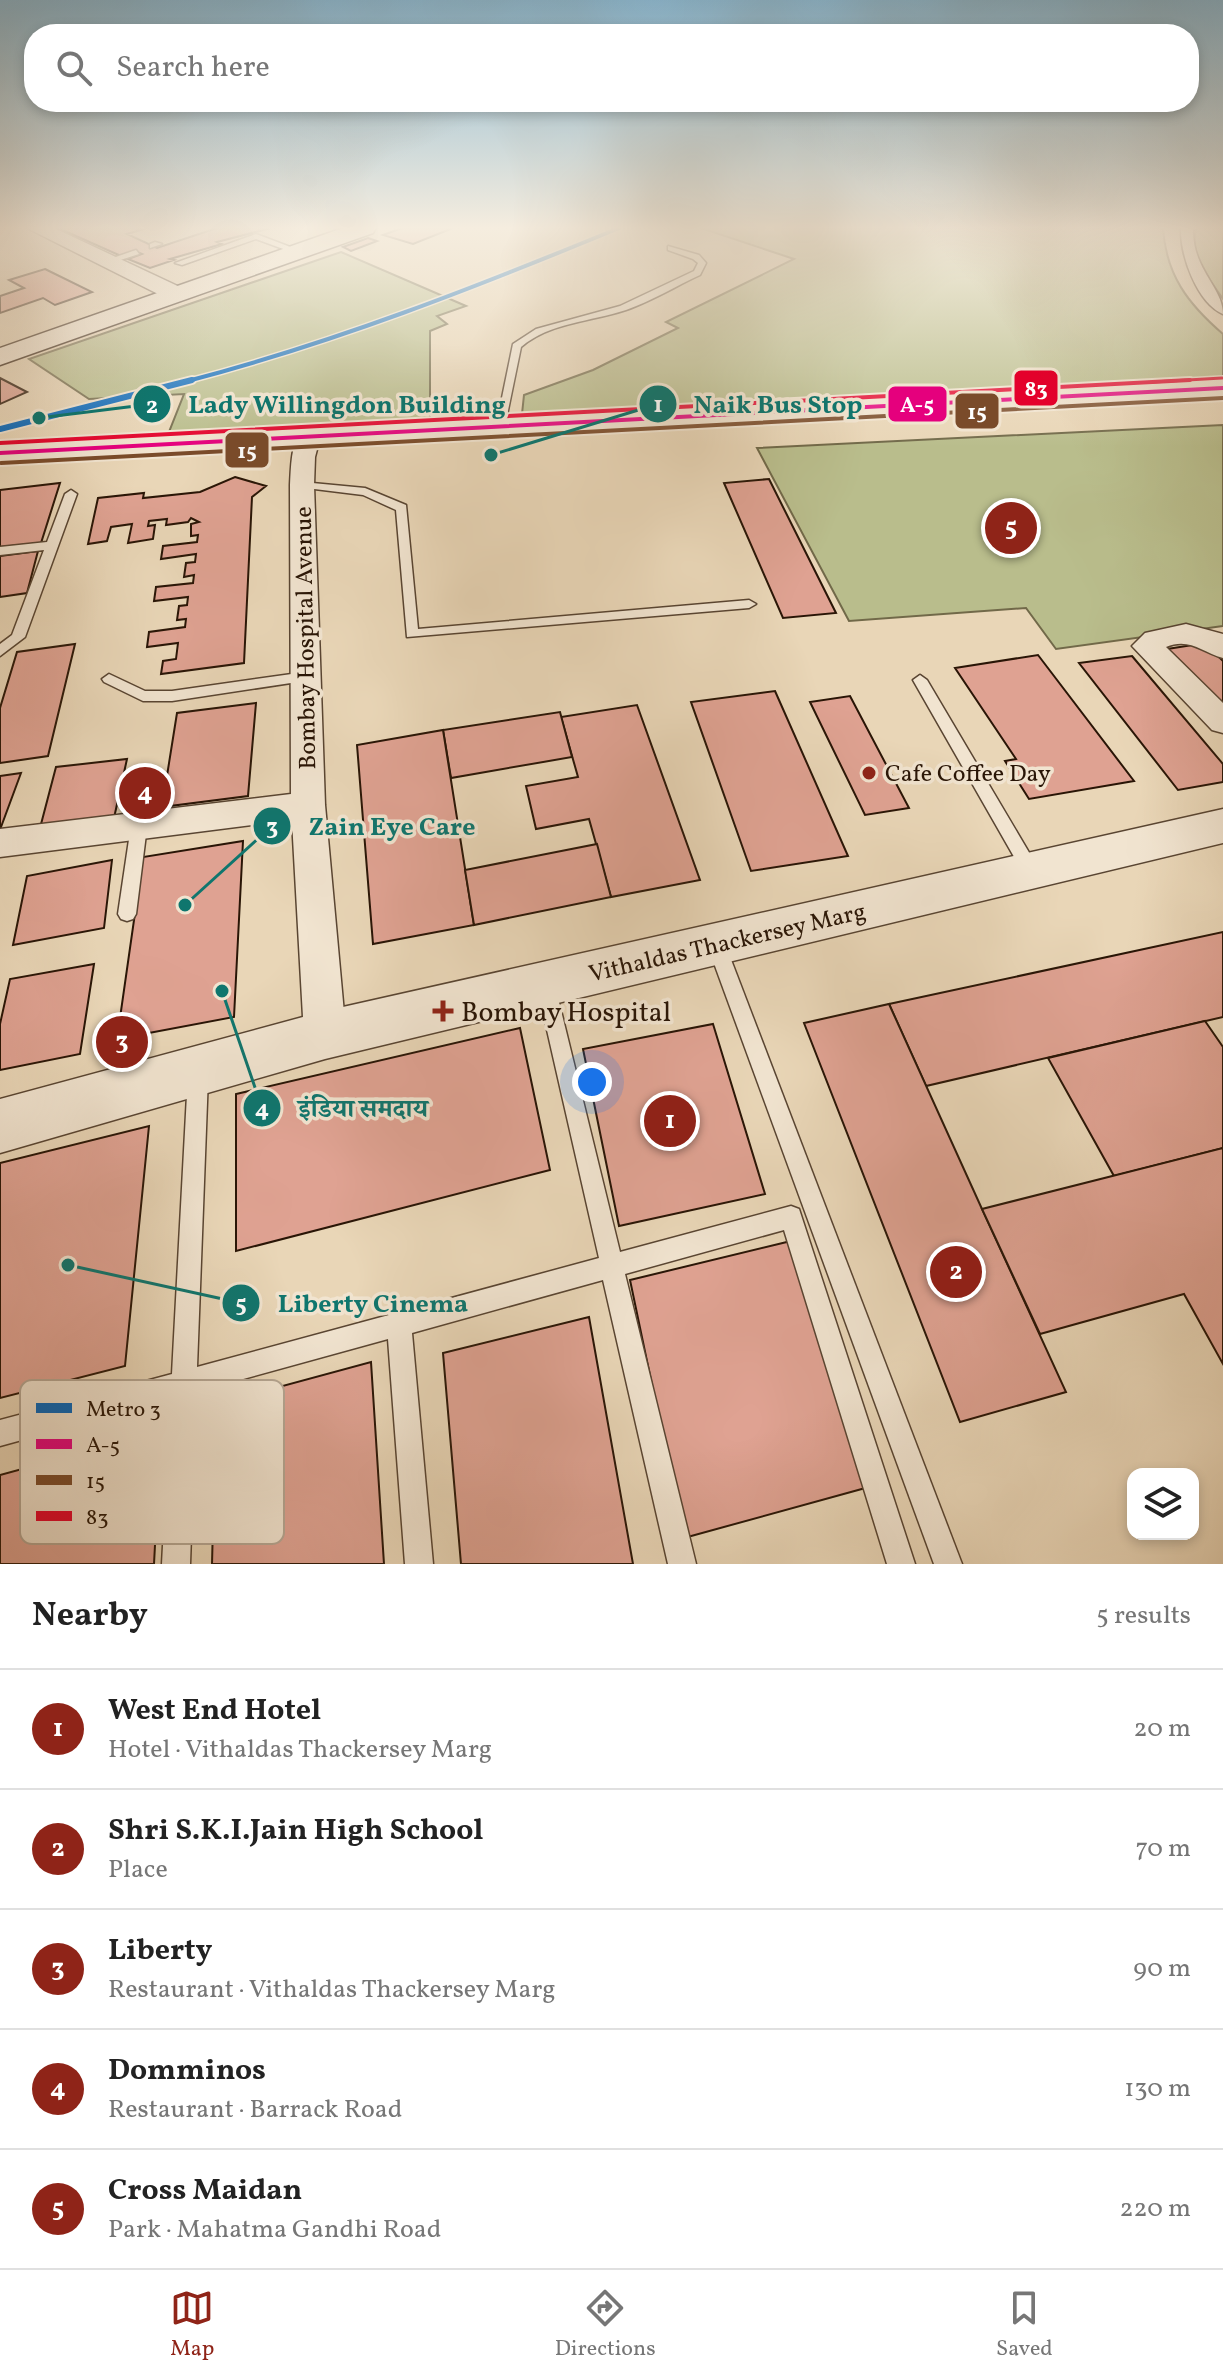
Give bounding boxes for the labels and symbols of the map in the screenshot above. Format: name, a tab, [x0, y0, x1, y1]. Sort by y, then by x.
line badge: 83	[1013, 369, 1059, 407]
text: 83	[1024, 375, 1048, 406]
callout: Lady Willingdon Building	[132, 379, 522, 429]
callout: Naik Bus Stop	[638, 379, 879, 429]
line badge: A-5	[887, 385, 948, 423]
text: Lady Willingdon Building	[188, 388, 506, 424]
text: Naik Bus Stop	[694, 388, 862, 424]
text: 1	[653, 389, 663, 423]
text: 2	[146, 390, 158, 424]
text: A-5	[900, 391, 934, 422]
line badge: 15	[954, 392, 1000, 430]
text: 15	[967, 398, 987, 429]
line badge: 15	[224, 431, 270, 469]
text: 15	[237, 437, 257, 468]
pin: 5	[985, 498, 1037, 558]
street label: Bombay Hospital Avenue	[288, 506, 326, 770]
place label: Cafe Coffee Day	[885, 758, 1051, 792]
pin: 4	[119, 763, 171, 823]
marker: Cafe Coffee Day	[860, 764, 878, 782]
callout: Zain Eye Care	[252, 801, 491, 851]
text: Zain Eye Care	[309, 810, 475, 846]
text: 3	[266, 811, 278, 845]
street label: Vithaldas Thackersey Marg	[586, 896, 869, 992]
place label: Bombay Hospital	[461, 994, 671, 1033]
marker: Bombay Hospital	[432, 1000, 454, 1022]
pin: 3	[96, 1012, 148, 1072]
your location	[572, 1062, 612, 1102]
callout: इंडिया समदाय	[242, 1083, 444, 1133]
pin: 1	[644, 1091, 696, 1151]
text: इंडिया समदाय	[296, 1092, 430, 1128]
text: 4	[255, 1093, 269, 1127]
pin: 2	[930, 1242, 982, 1302]
callout: Liberty Cinema	[221, 1278, 484, 1328]
text: Liberty Cinema	[278, 1287, 468, 1323]
text: 5	[235, 1288, 247, 1322]
legend	[20, 1380, 284, 1544]
text: Metro 3	[86, 1395, 161, 1426]
text: A-5	[86, 1431, 120, 1462]
text: 15	[86, 1467, 105, 1498]
text: 83	[86, 1503, 108, 1534]

